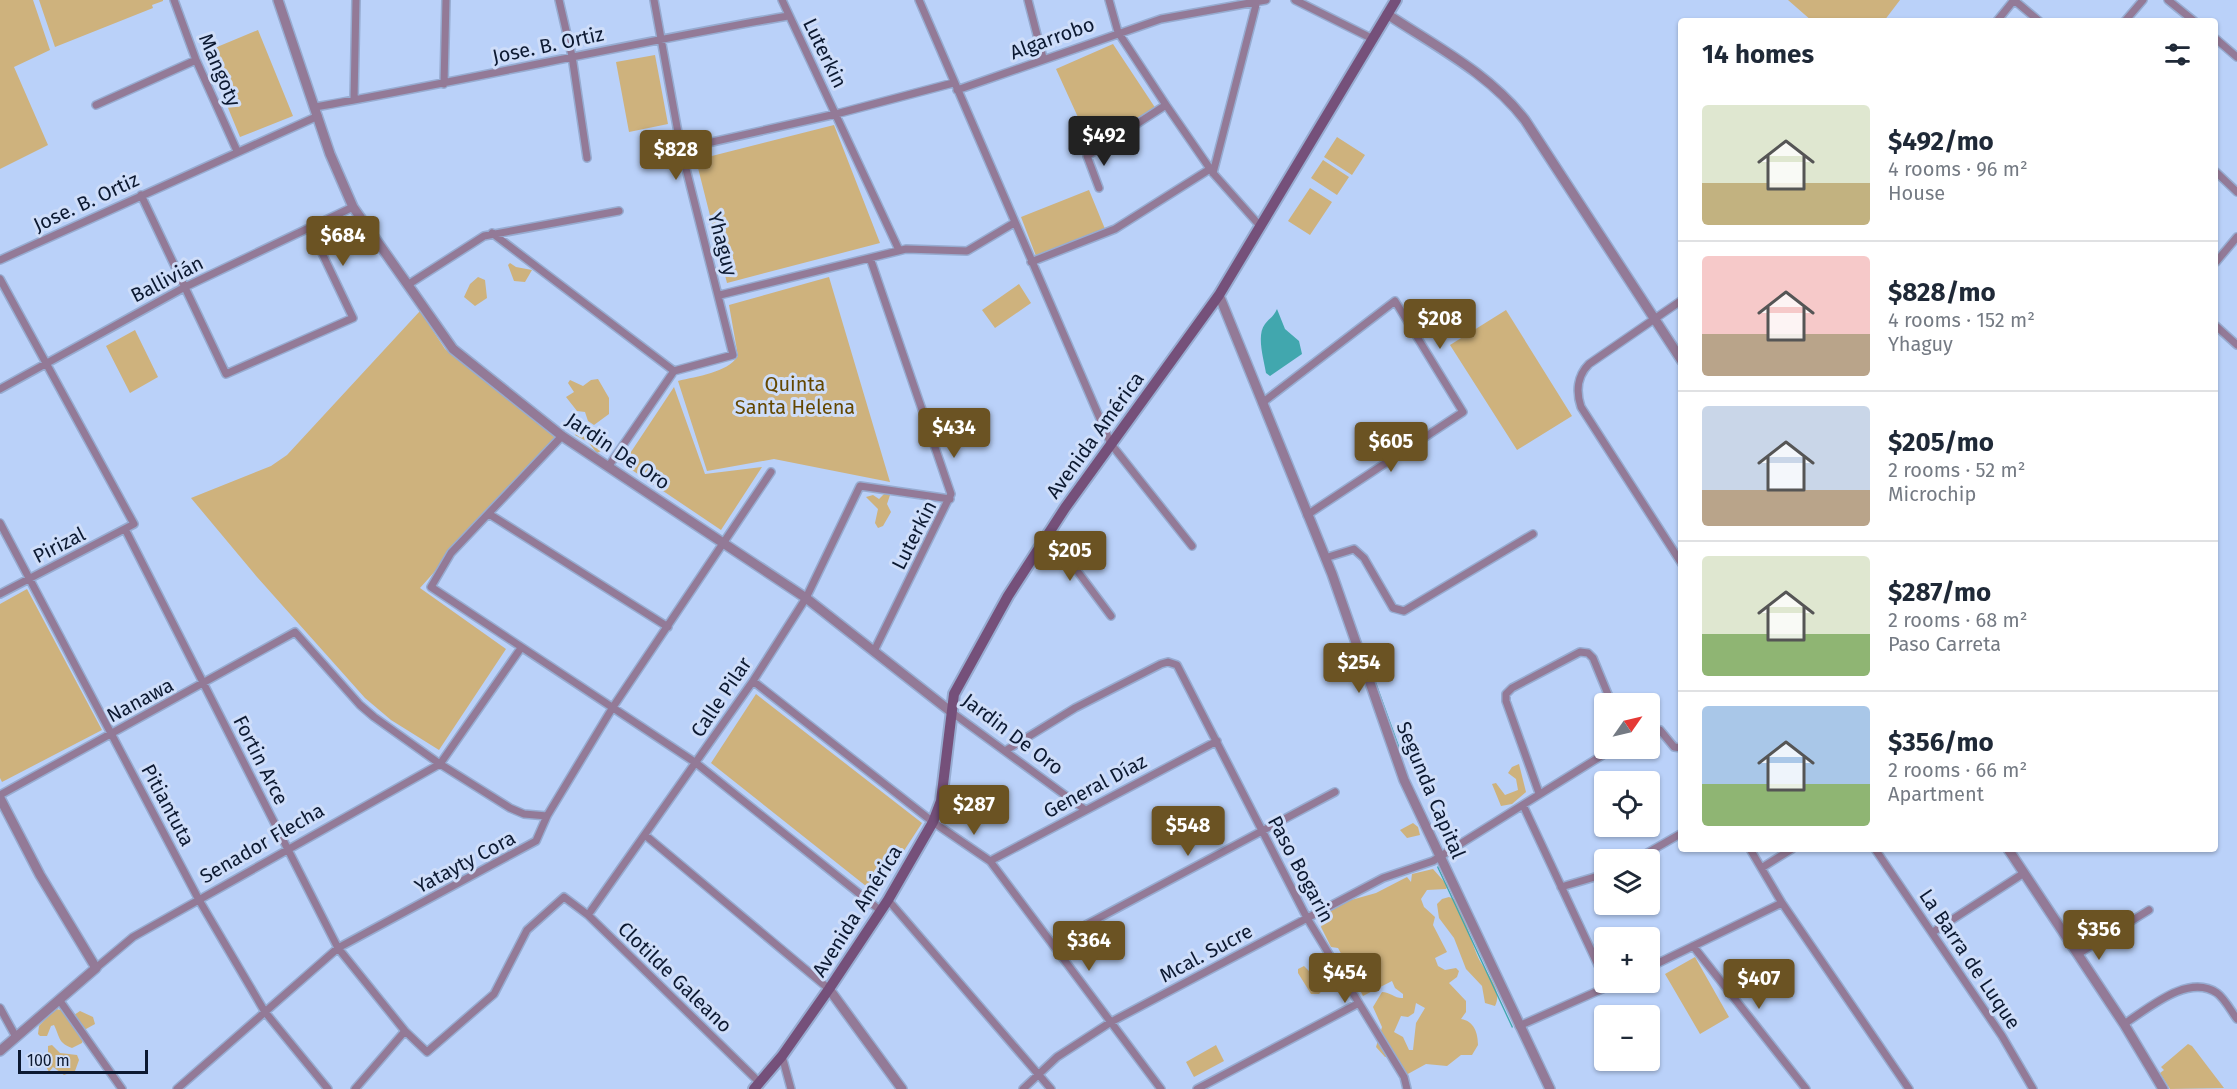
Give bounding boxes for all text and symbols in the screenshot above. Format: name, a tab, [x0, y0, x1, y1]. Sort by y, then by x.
street label: Algarrobo	[1006, 12, 1098, 64]
street label: Luterkin	[798, 14, 852, 92]
street label: Jose. B. Ortiz	[490, 21, 606, 69]
street label: Mangoty	[194, 30, 246, 110]
icon: filters	[2161, 38, 2194, 71]
text: 14 homes	[1702, 39, 1814, 70]
pin: $492	[1068, 116, 1140, 167]
text: $492	[1083, 123, 1126, 147]
text: $492/mo	[1888, 126, 1994, 157]
icon: home	[1750, 129, 1822, 201]
pin: $828	[640, 130, 712, 181]
text: $828	[654, 137, 698, 161]
text: 4 rooms · 96 m²	[1888, 157, 2028, 181]
street label: Jose. B. Ortiz	[30, 167, 143, 237]
text: House	[1888, 181, 1945, 205]
street label: Yhaguy	[703, 210, 743, 279]
pin: $684	[307, 216, 379, 267]
text: $684	[320, 223, 366, 247]
street label: Ballivián	[127, 251, 207, 307]
text: $828/mo	[1888, 277, 1996, 308]
icon: home	[1750, 280, 1822, 352]
pin: $208	[1404, 299, 1476, 350]
text: $208	[1418, 306, 1462, 330]
text: 4 rooms · 152 m²	[1888, 308, 2035, 332]
text: Yhaguy	[1888, 332, 1953, 356]
street label: Avenida América	[1041, 367, 1149, 503]
park label: Quinta Santa Helena	[735, 372, 855, 419]
street label: Jardin De Oro	[561, 407, 675, 495]
pin: $434	[918, 408, 990, 459]
text: $434	[932, 415, 976, 439]
pin: $605	[1355, 422, 1427, 473]
text: $205/mo	[1888, 427, 1994, 458]
text: $605	[1369, 429, 1413, 453]
icon: home	[1750, 430, 1822, 502]
text: 2 rooms · 52 m²	[1888, 458, 2026, 482]
text: Microchip	[1888, 482, 1976, 506]
street label: Luterkin	[886, 496, 942, 574]
street label: Pirizal	[29, 522, 89, 568]
pin: $205	[1034, 531, 1106, 582]
text: $205	[1048, 538, 1092, 562]
text: $287/mo	[1888, 577, 1991, 608]
icon: home	[1750, 580, 1822, 652]
text: 2 rooms · 68 m²	[1888, 608, 2028, 632]
text: Paso Carreta	[1888, 632, 2001, 656]
pin: $254	[1323, 643, 1395, 694]
text: $254	[1337, 650, 1381, 674]
street label: Calle Pilar	[686, 652, 757, 741]
street label: Nanawa	[103, 672, 177, 728]
street label: Jardin De Oro	[958, 688, 1068, 780]
north arrow	[1594, 693, 1660, 759]
map controls	[1594, 693, 1660, 1071]
street label: Fortin Arce	[228, 711, 294, 809]
street label: Segunda Capital	[1391, 718, 1471, 862]
text: $356/mo	[1888, 727, 1994, 758]
icon: home	[1750, 730, 1822, 802]
street label: General Díaz	[1039, 749, 1151, 823]
text: 2 rooms · 66 m²	[1888, 758, 2027, 782]
street label: Pitiantuta	[136, 760, 200, 850]
button: locate	[1594, 771, 1660, 837]
text: Apartment	[1888, 782, 1984, 806]
pin: $287	[938, 785, 1010, 836]
text: $287	[953, 792, 995, 816]
street label: Senador Flecha	[196, 798, 328, 888]
pin: $548	[1152, 806, 1224, 857]
street label: Paso Bogarin	[1263, 812, 1339, 926]
text: $548	[1166, 813, 1210, 837]
street label: Yatayty Cora	[411, 825, 519, 899]
street label: Avenida América	[807, 841, 907, 981]
button: layers	[1594, 849, 1660, 915]
street label: La Barra de Luque	[1914, 884, 2026, 1034]
pin: $356	[2063, 910, 2135, 961]
street label: Clotilde Galeano	[613, 917, 737, 1037]
text: $356	[2077, 917, 2121, 941]
street label: Mcal. Sucre	[1155, 919, 1257, 987]
pin: $364	[1053, 921, 1125, 972]
button: +	[1594, 927, 1660, 993]
text: $364	[1067, 928, 1111, 952]
pin: $454	[1309, 953, 1381, 1004]
pin: $407	[1723, 959, 1795, 1010]
text: $454	[1323, 960, 1367, 984]
text: $407	[1738, 966, 1780, 990]
button: −	[1594, 1005, 1660, 1071]
scale bar	[18, 1047, 148, 1074]
text: 100 m	[27, 1051, 70, 1070]

